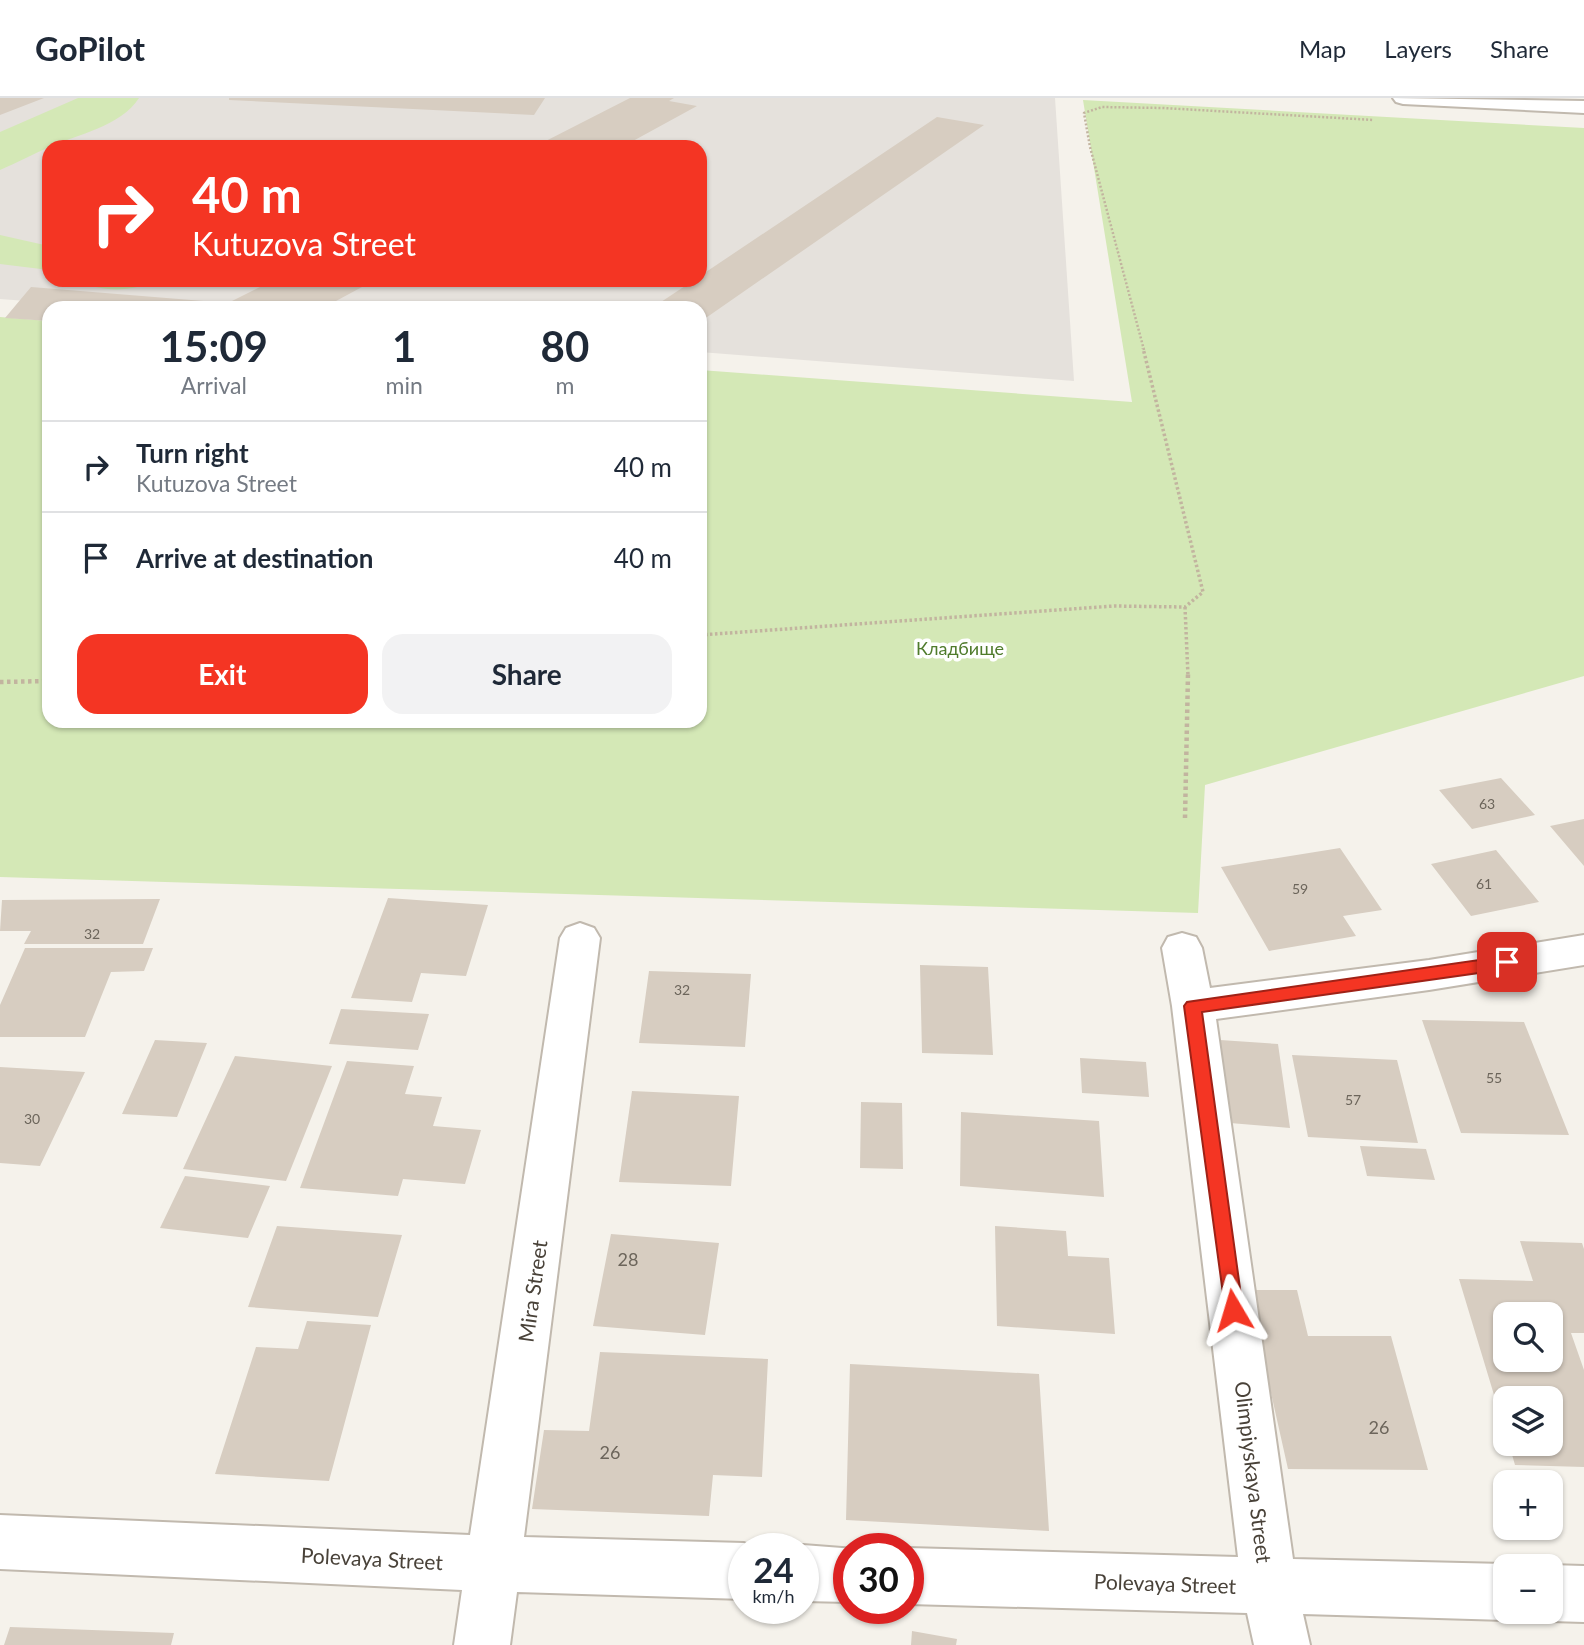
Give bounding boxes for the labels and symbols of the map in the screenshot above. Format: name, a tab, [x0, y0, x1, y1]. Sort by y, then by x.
park label: Кладбище	[916, 637, 1004, 659]
house number: 63	[1479, 795, 1495, 812]
house number: 61	[1476, 875, 1492, 892]
house number: 59	[1292, 880, 1308, 897]
house number: 32	[84, 925, 100, 942]
pin	[1477, 932, 1537, 992]
house number: 32	[674, 981, 690, 998]
house number: 55	[1486, 1069, 1502, 1086]
house number: 57	[1345, 1091, 1361, 1108]
house number: 30	[24, 1110, 40, 1127]
street label: Mira Street	[512, 1238, 552, 1344]
house number: 28	[618, 1248, 638, 1270]
position arrow	[1196, 1273, 1270, 1347]
street label: Olimpiyskaya Street	[1230, 1380, 1278, 1565]
house number: 26	[1369, 1416, 1389, 1438]
house number: 26	[600, 1441, 620, 1463]
speed limit sign: 30	[833, 1533, 924, 1624]
street label: Polevaya Street	[300, 1542, 444, 1574]
street label: Polevaya Street	[1093, 1568, 1237, 1598]

